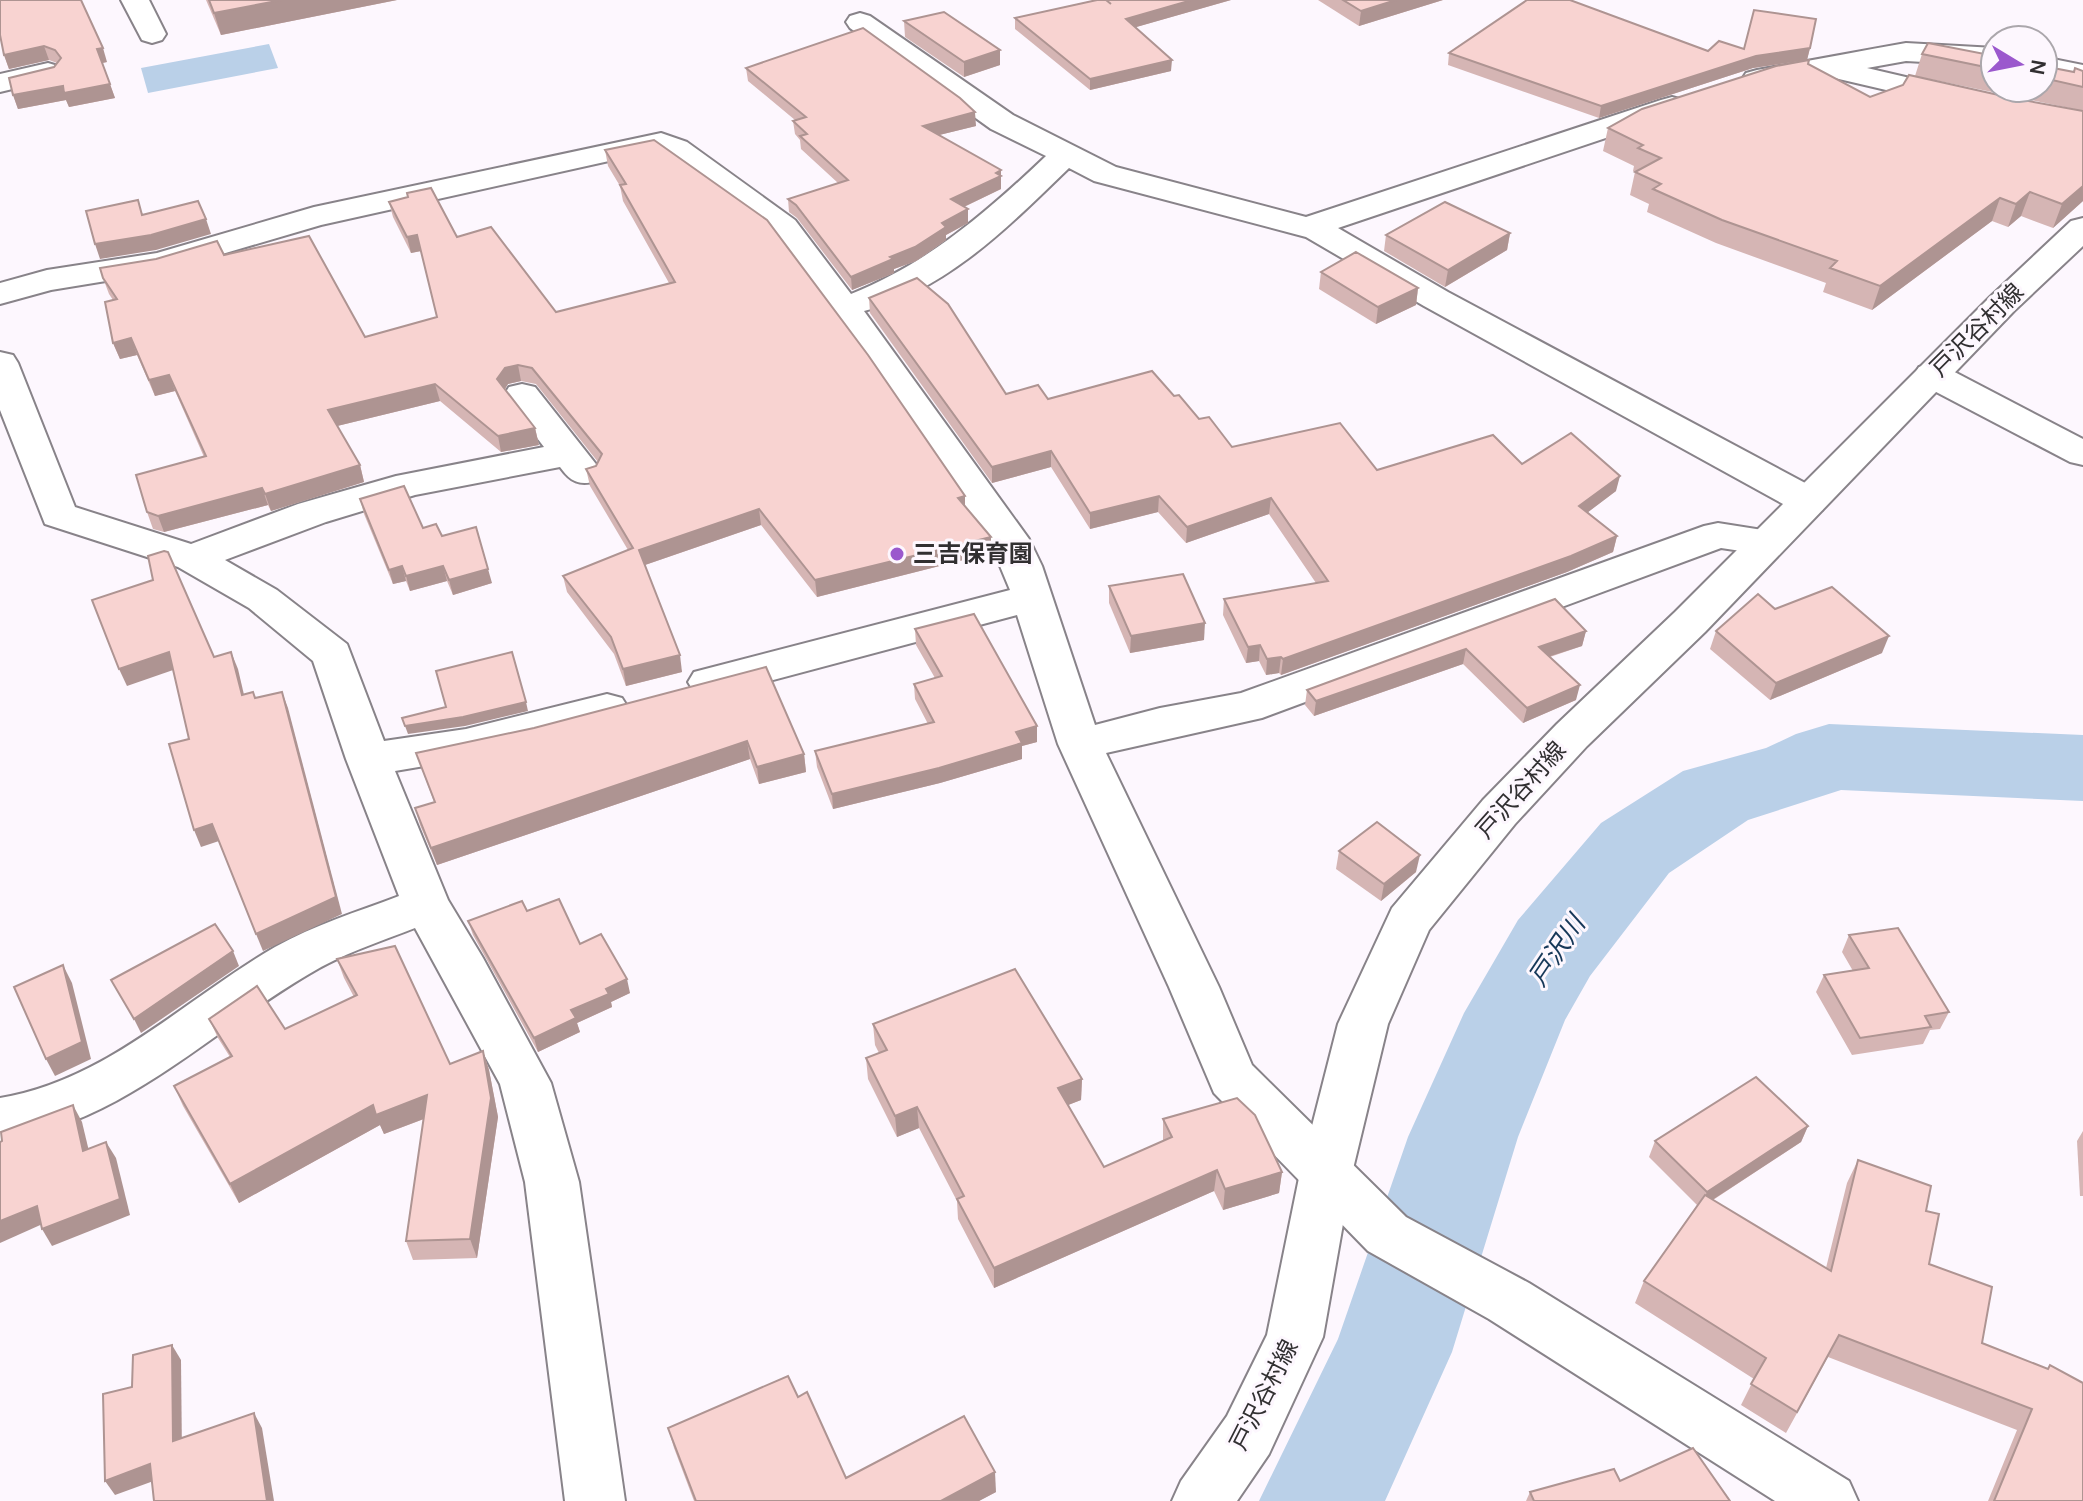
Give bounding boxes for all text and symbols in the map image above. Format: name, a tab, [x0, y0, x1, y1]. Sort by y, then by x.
north arrow	[1979, 24, 2059, 104]
text: N	[2024, 57, 2052, 77]
street label: 戸沢谷村線	[1925, 278, 2029, 382]
place label: 三吉保育園	[913, 540, 1033, 568]
marker: 三吉保育園	[888, 545, 906, 563]
street label: 戸沢谷村線	[1470, 736, 1572, 844]
water label: 戸沢川	[1522, 908, 1593, 992]
street label: 戸沢谷村線	[1224, 1335, 1304, 1455]

